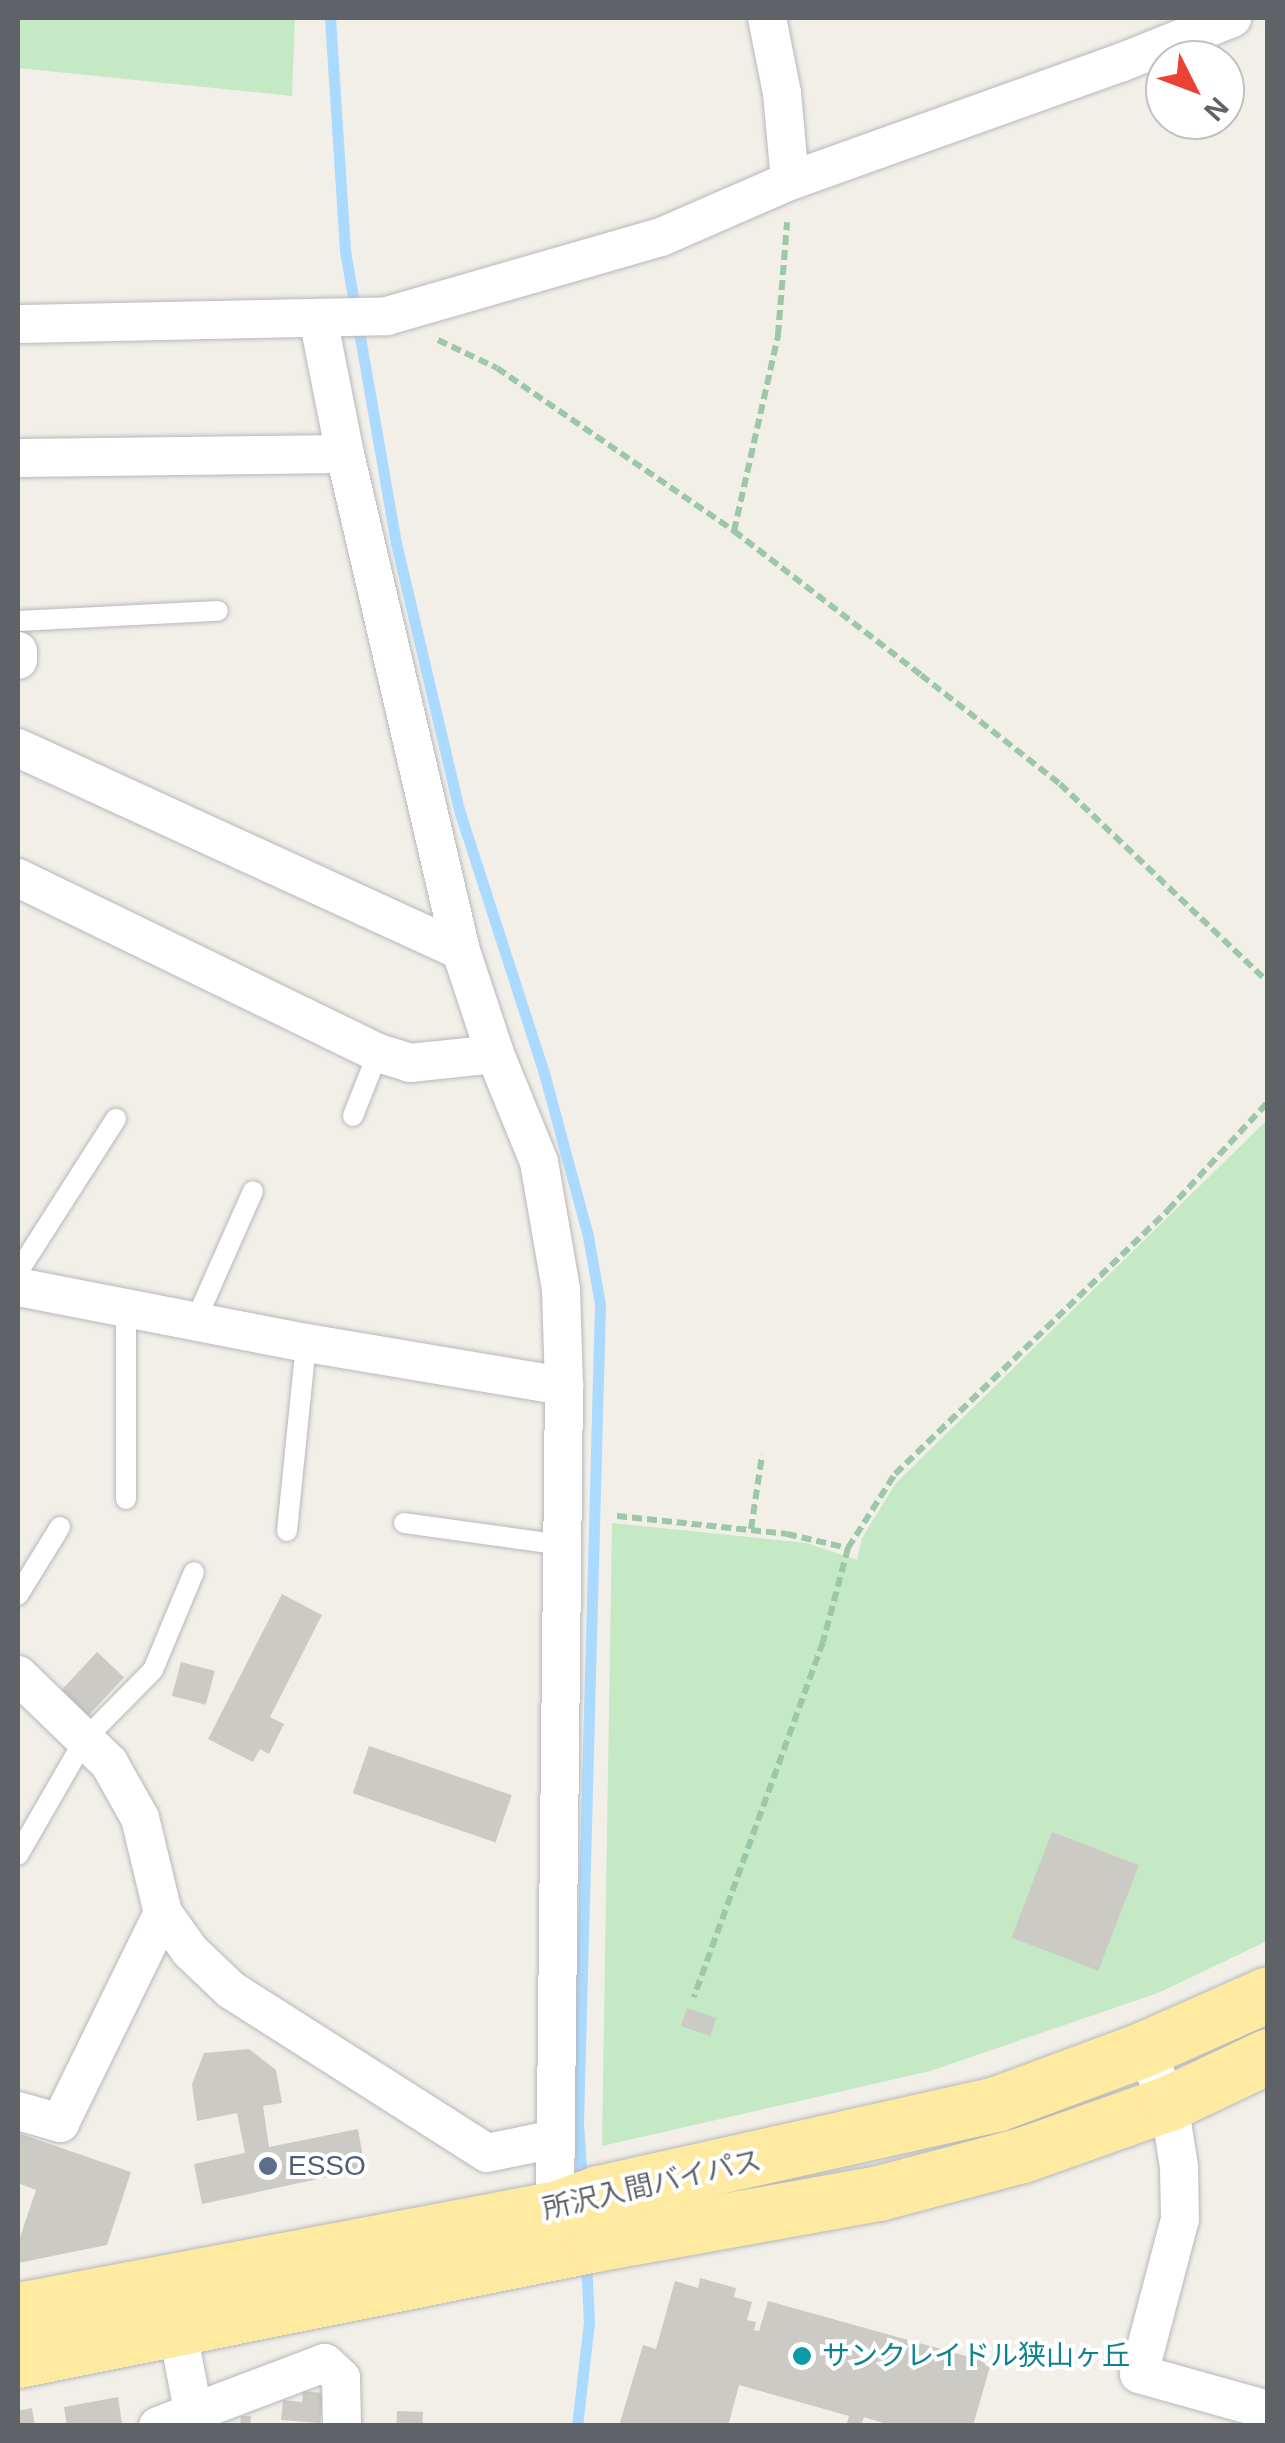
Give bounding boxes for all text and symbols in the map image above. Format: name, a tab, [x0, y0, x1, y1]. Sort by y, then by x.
north arrow	[1145, 40, 1245, 140]
text: N	[1198, 91, 1234, 127]
street label: 所沢入間バイパス	[539, 2143, 765, 2227]
place label: ESSO	[288, 2149, 366, 2183]
marker: ESSO	[257, 2155, 279, 2177]
place label: サンクレイドル狭山ヶ丘	[822, 2339, 1130, 2373]
marker: サンクレイドル狭山ヶ丘	[791, 2345, 813, 2367]

